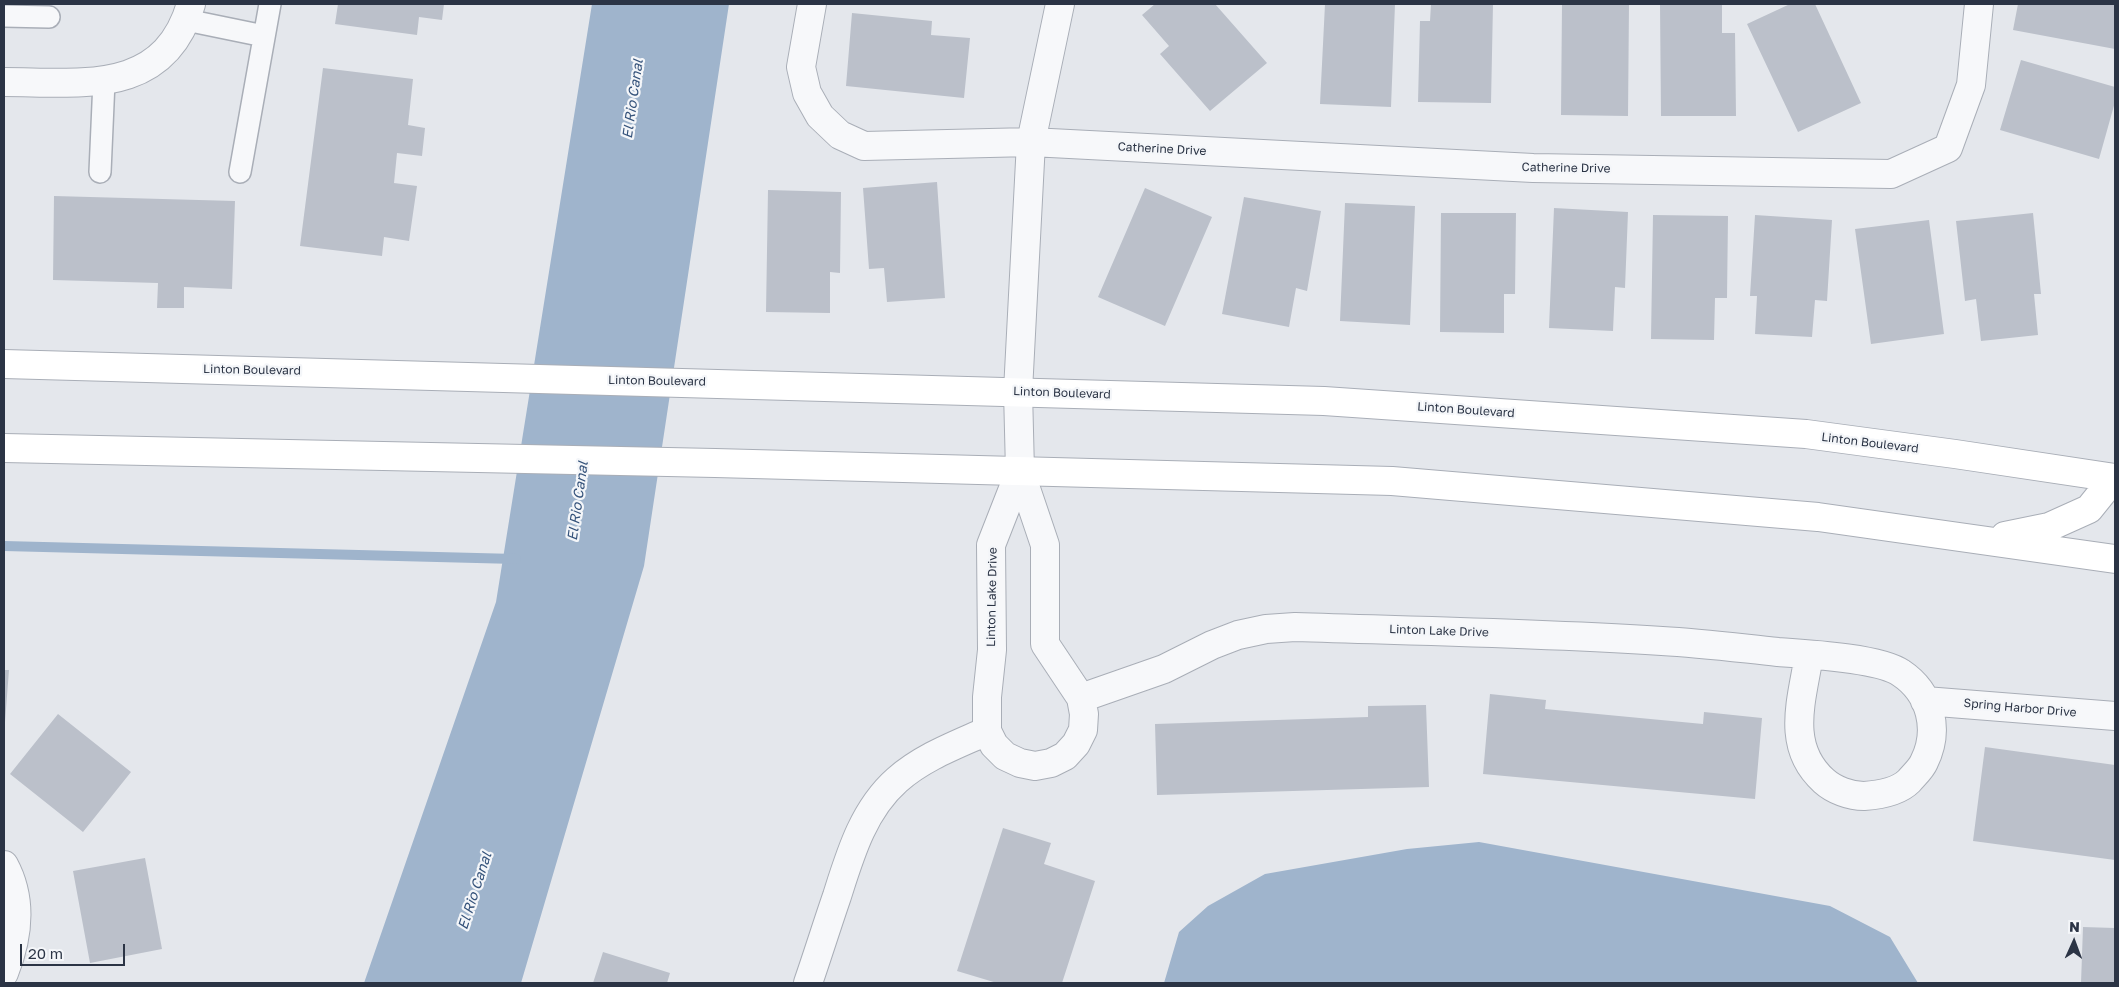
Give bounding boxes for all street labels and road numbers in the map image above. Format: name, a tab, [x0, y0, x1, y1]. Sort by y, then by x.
street label: Catherine Drive	[1117, 139, 1207, 159]
street label: Catherine Drive	[1521, 160, 1611, 176]
street label: Linton Boulevard	[203, 362, 301, 378]
street label: Linton Boulevard	[608, 373, 706, 389]
street label: Linton Boulevard	[1013, 384, 1111, 402]
street label: Linton Boulevard	[1417, 399, 1515, 421]
street label: Linton Boulevard	[1821, 430, 1919, 456]
street label: Linton Lake Drive	[984, 547, 1000, 647]
street label: Linton Lake Drive	[1389, 622, 1489, 640]
street label: Spring Harbor Drive	[1963, 696, 2077, 720]

